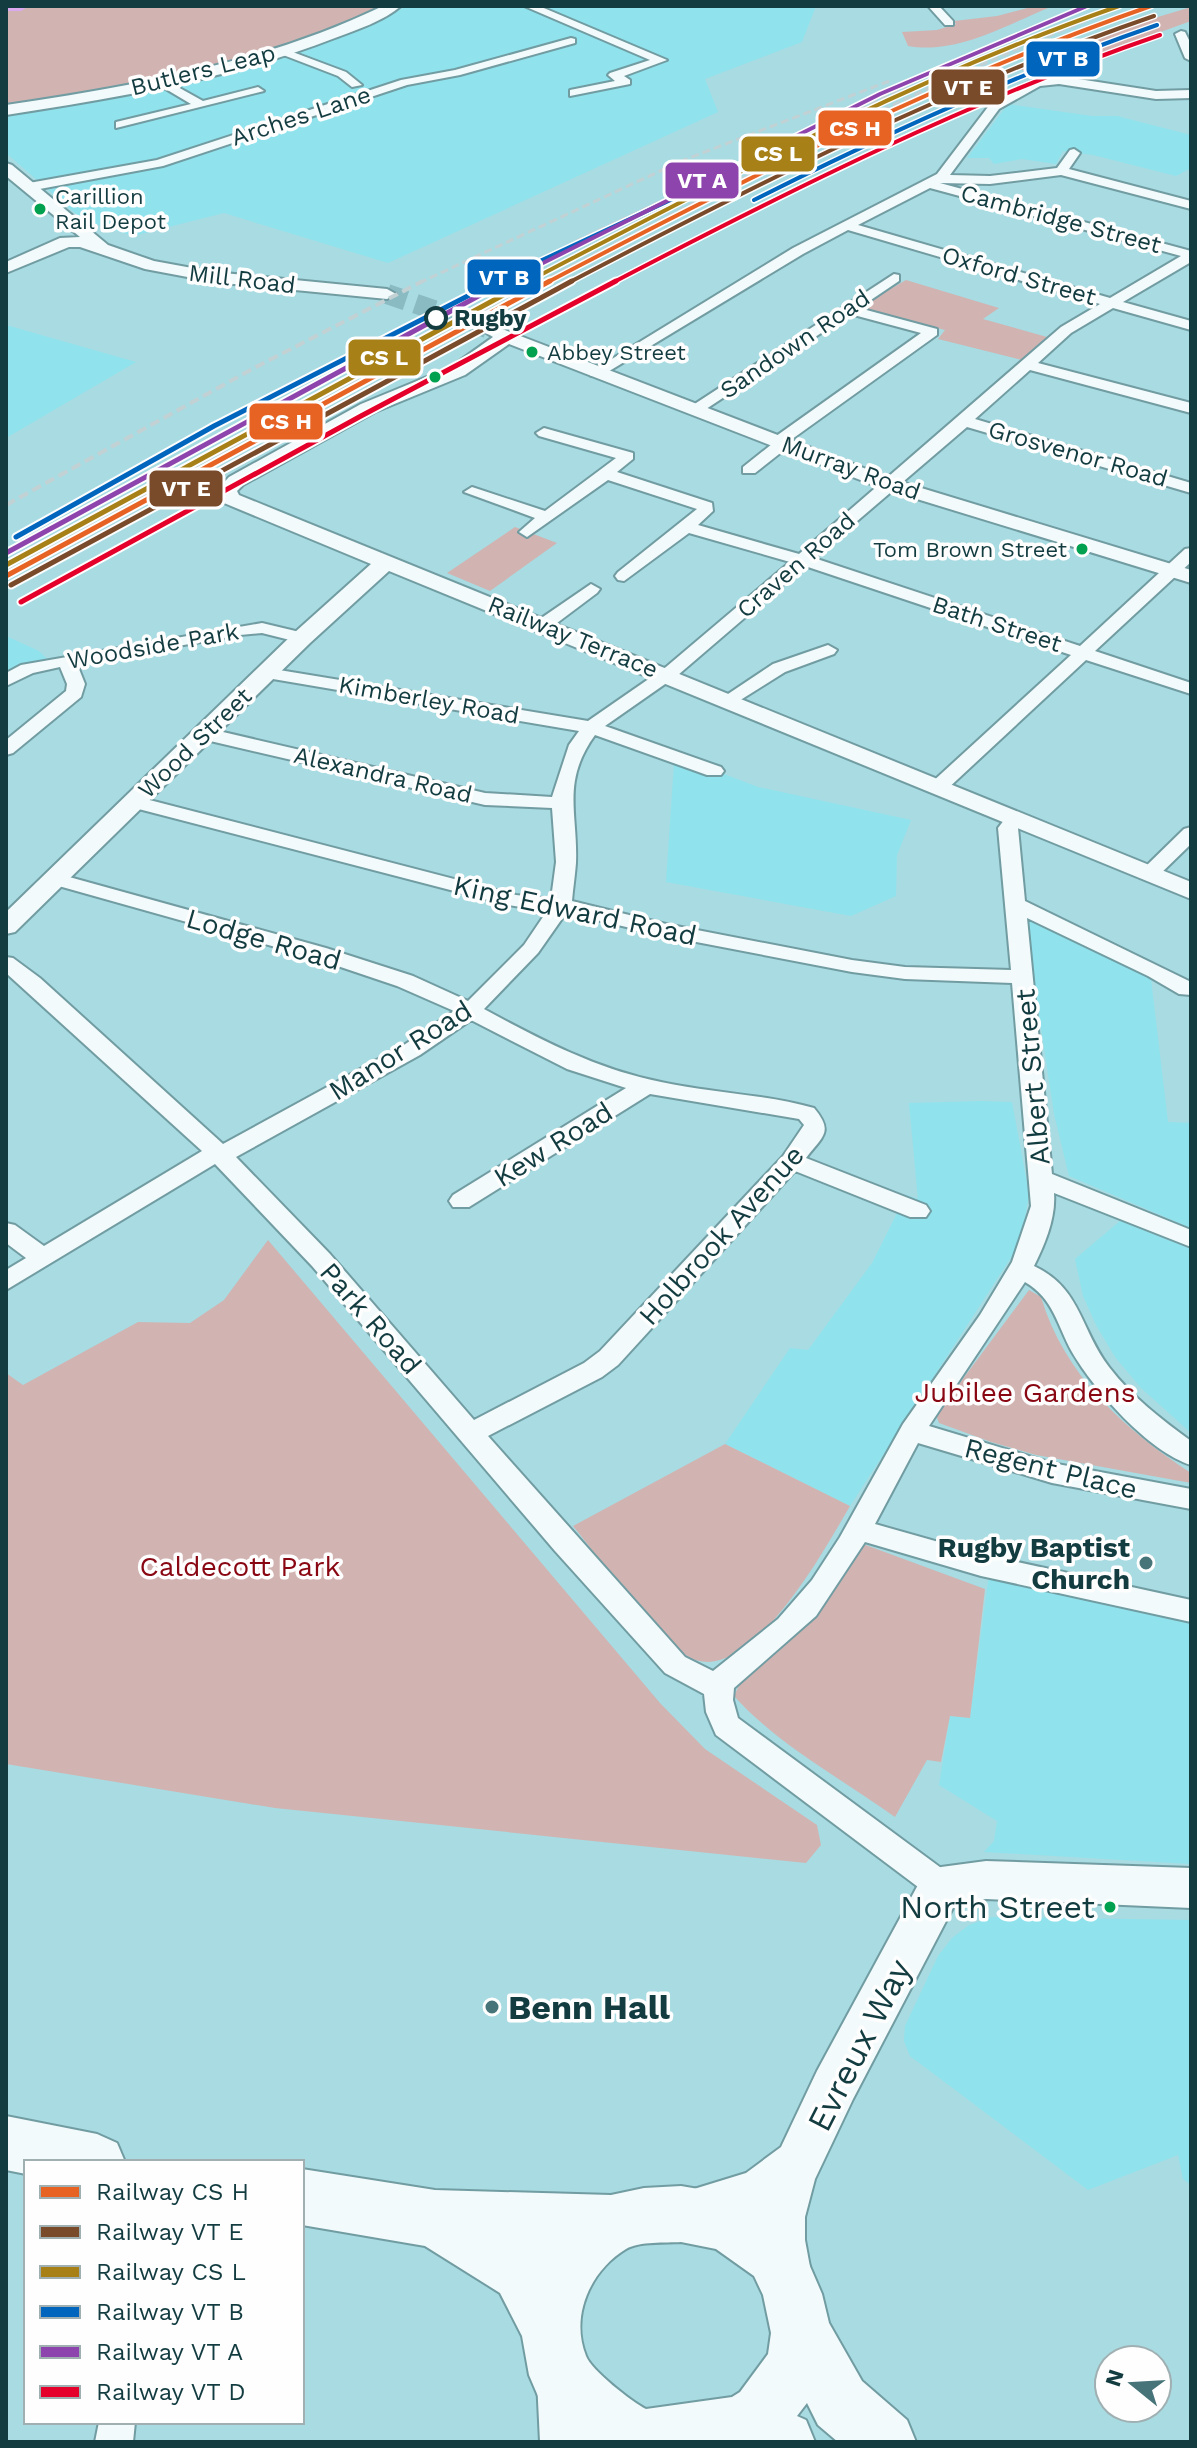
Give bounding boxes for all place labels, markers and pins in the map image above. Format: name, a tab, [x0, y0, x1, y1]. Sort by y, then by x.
place label: Carillion Rail Depot	[55, 184, 166, 234]
marker: Carillion Rail Depot	[32, 201, 48, 217]
place label: Rugby	[454, 304, 527, 332]
marker: Rugby	[425, 307, 447, 329]
place label: Abbey Street	[547, 340, 686, 365]
marker: Abbey Street	[524, 344, 540, 360]
unlabelled marker	[427, 369, 443, 385]
place label: Tom Brown Street	[873, 537, 1067, 562]
marker: Tom Brown Street	[1074, 541, 1090, 557]
place label: Rugby Baptist Church	[938, 1531, 1130, 1596]
marker: Rugby Baptist Church	[1137, 1554, 1155, 1572]
place label: North Street	[900, 1888, 1095, 1926]
marker: North Street	[1102, 1899, 1118, 1915]
place label: Benn Hall	[508, 1987, 671, 2027]
marker: Benn Hall	[483, 1998, 501, 2016]

